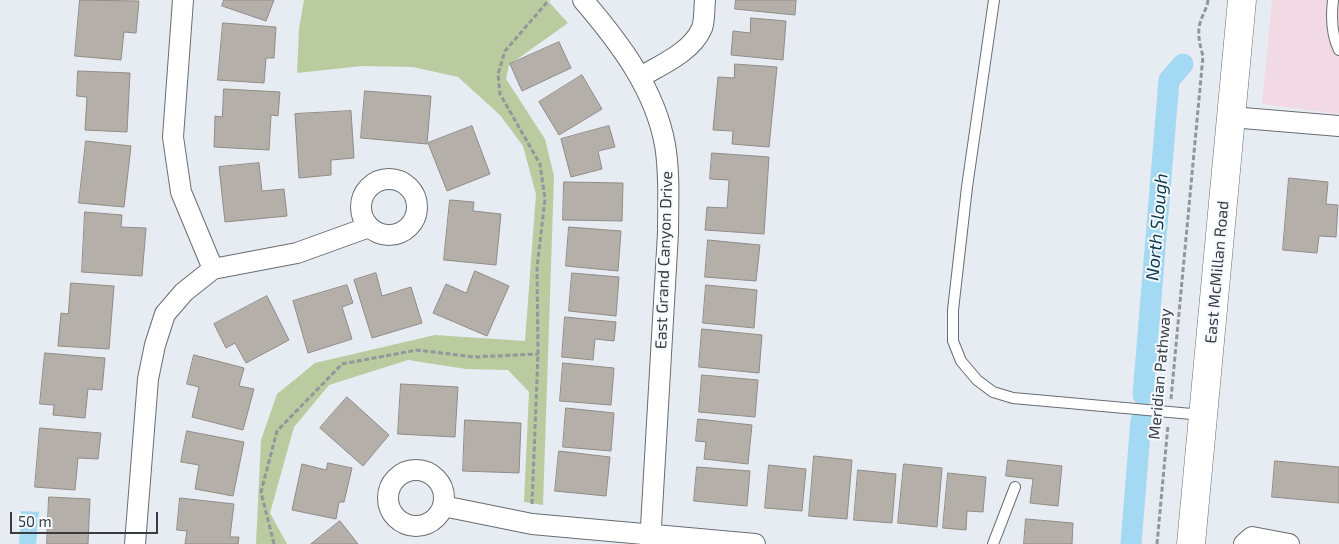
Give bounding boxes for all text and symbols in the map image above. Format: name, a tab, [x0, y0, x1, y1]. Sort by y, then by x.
street label: East Grand Canyon Drive	[651, 171, 677, 349]
water label: North Slough	[1142, 172, 1172, 282]
street label: East McMillan Road	[1201, 200, 1233, 344]
street label: Meridian Pathway	[1145, 308, 1175, 440]
scale bar	[12, 502, 160, 534]
text: 50 m	[18, 512, 52, 530]

